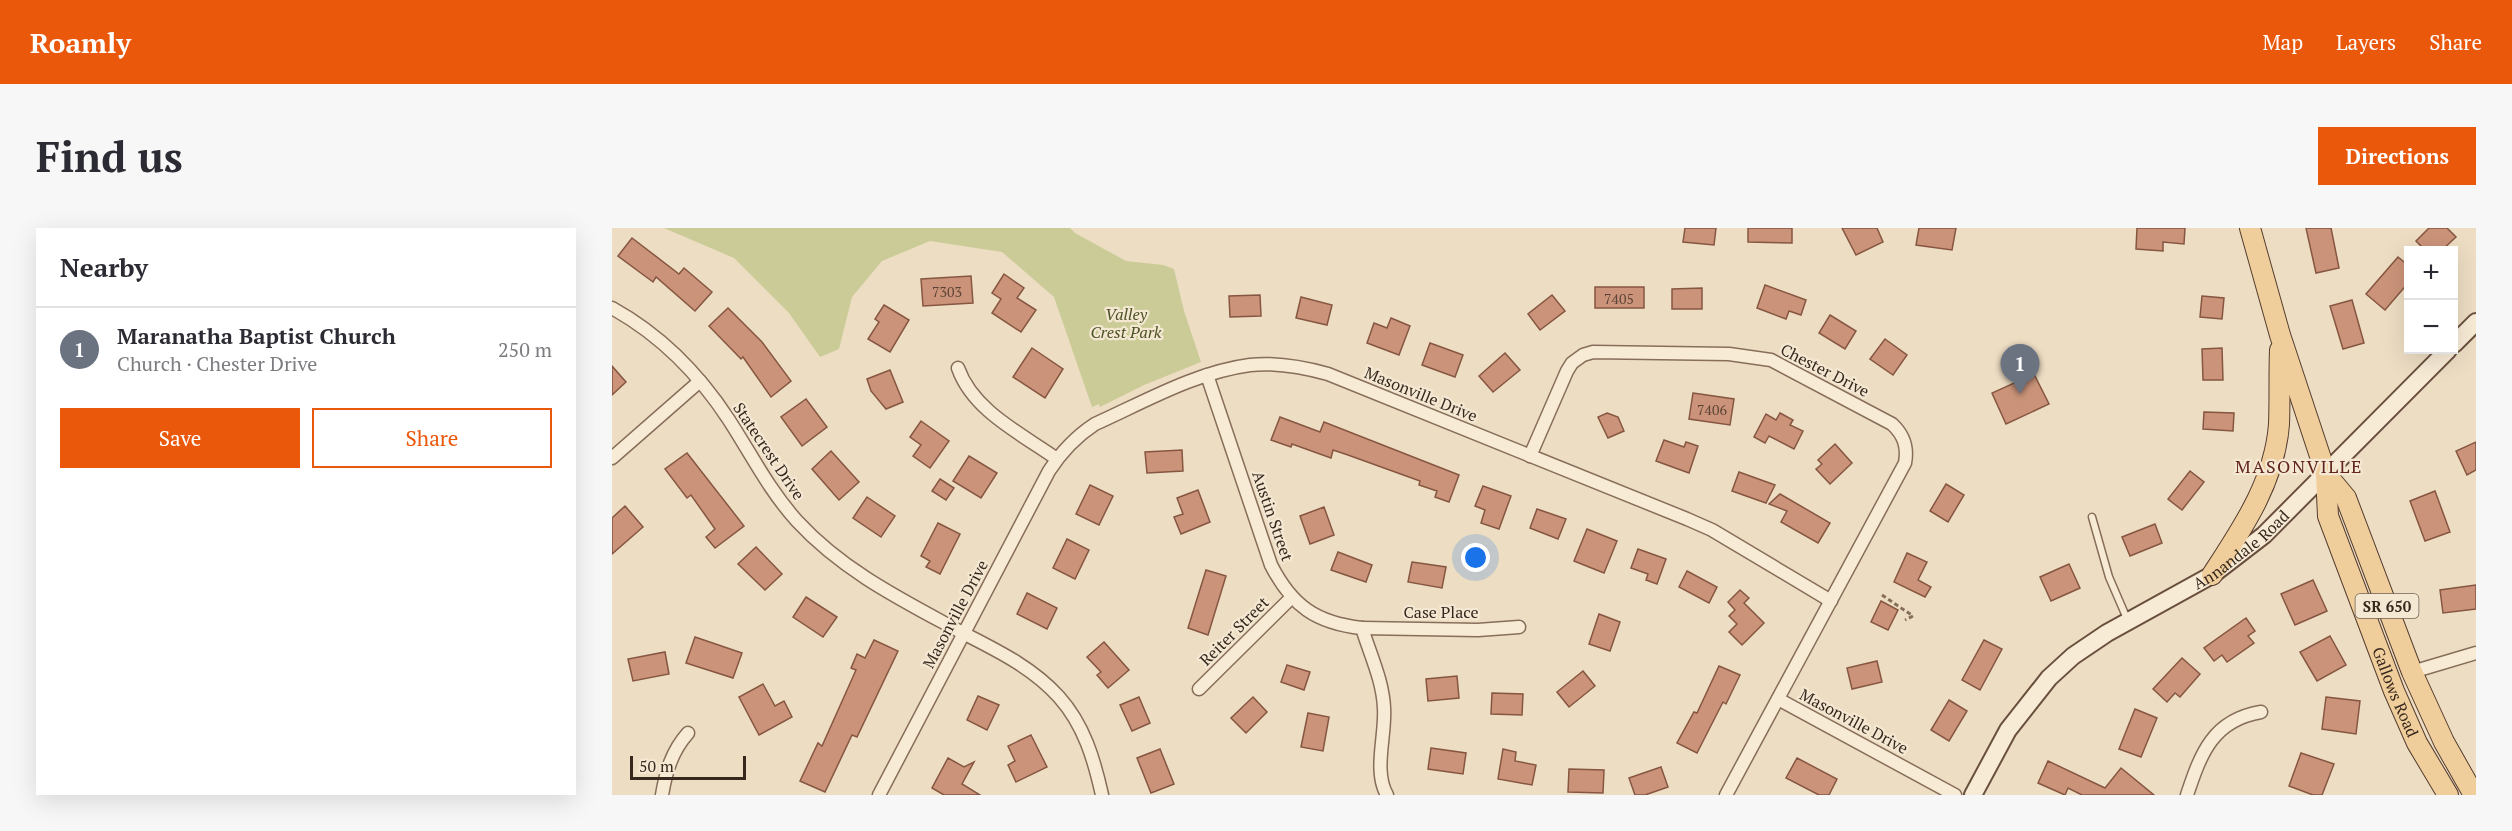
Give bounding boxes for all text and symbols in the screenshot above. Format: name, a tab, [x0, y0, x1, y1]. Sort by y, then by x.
text: Roamly	[30, 24, 131, 61]
text: Map	[2262, 28, 2303, 56]
text: Layers	[2336, 28, 2396, 56]
text: Share	[2429, 28, 2482, 56]
button: Directions	[2318, 127, 2476, 185]
text: Find us	[36, 128, 183, 184]
map controls	[2404, 246, 2458, 354]
button: +	[2404, 246, 2458, 300]
text: Nearby	[60, 250, 148, 284]
house number: 7303	[932, 282, 962, 301]
house number: 7405	[1604, 289, 1634, 308]
button: −	[2404, 300, 2458, 354]
park label: Valley Crest Park	[1090, 303, 1162, 343]
text: Maranatha Baptist Church	[117, 321, 396, 350]
text: 1	[74, 336, 85, 363]
text: 250 m	[498, 336, 552, 363]
street label: Chester Drive	[1777, 338, 1873, 402]
pin: 1	[2000, 344, 2040, 394]
text: Church · Chester Drive	[117, 350, 317, 377]
street label: Masonville Drive	[1361, 361, 1481, 427]
street label: Statecrest Drive	[728, 398, 810, 504]
house number: 7406	[1697, 400, 1727, 419]
button: Save	[60, 408, 300, 468]
button: Share	[312, 408, 552, 468]
district label: MASONVILLE	[2235, 454, 2363, 478]
street label: Austin Street	[1247, 468, 1299, 564]
street label: Annandale Road	[2189, 505, 2294, 594]
your location	[1461, 543, 1490, 572]
street label: Masonville Drive	[917, 556, 993, 672]
street label: Reiter Street	[1195, 592, 1273, 670]
road number: SR 650	[2356, 594, 2418, 618]
street label: Case Place	[1404, 601, 1478, 623]
street label: Gallows Road	[2367, 644, 2424, 741]
street label: Masonville Drive	[1796, 683, 1912, 759]
scale bar	[630, 753, 746, 780]
text: 50 m	[639, 755, 674, 777]

